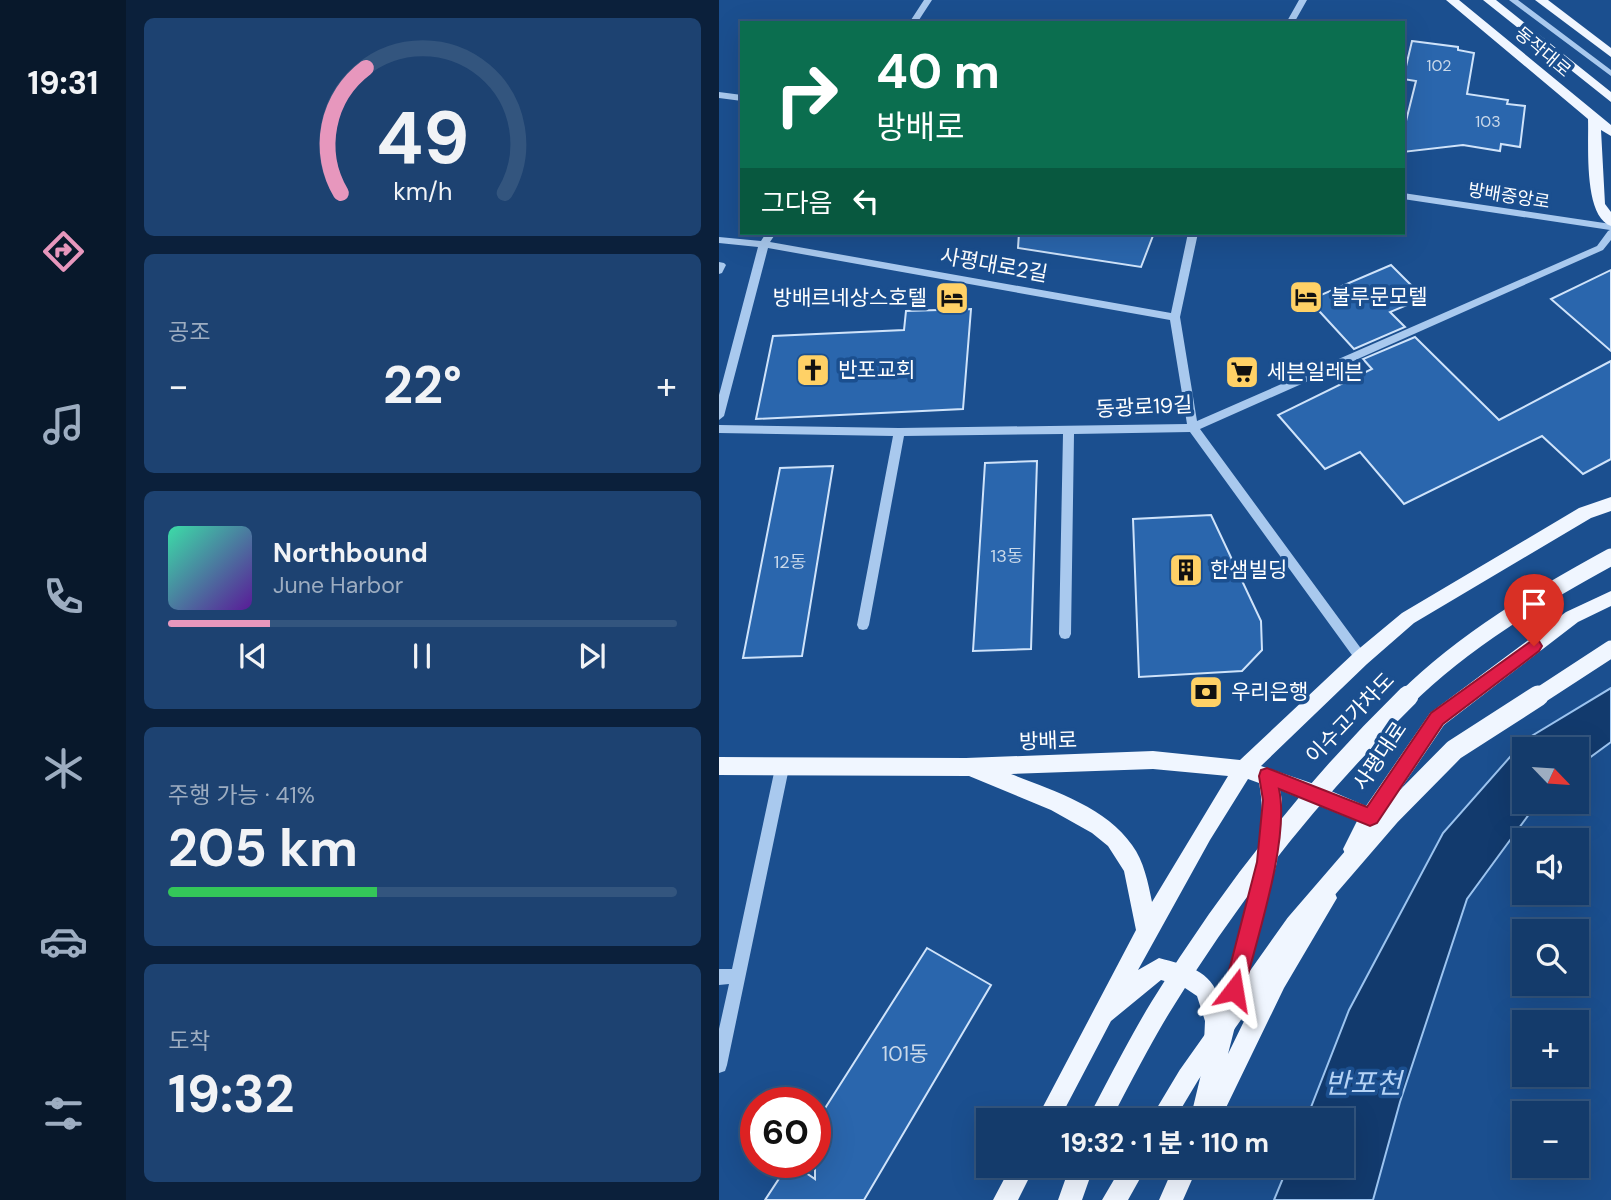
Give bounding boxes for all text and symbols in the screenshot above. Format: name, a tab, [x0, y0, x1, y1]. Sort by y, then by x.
street label: 동작대로	[1510, 22, 1576, 82]
text: 40 m	[876, 39, 1000, 103]
icon: right	[761, 49, 852, 140]
house number: 102	[1427, 55, 1452, 76]
text: 19:31	[28, 62, 98, 104]
text: 49	[376, 92, 469, 187]
text: 방배로	[876, 106, 964, 148]
house number: 103	[1475, 111, 1501, 132]
text: km/h	[393, 175, 452, 208]
street label: 방배중앙로	[1466, 178, 1552, 214]
icon: left	[847, 182, 885, 220]
text: 그다음	[761, 186, 833, 220]
icon: directions	[39, 227, 88, 276]
street label: 사평대로2길	[938, 242, 1050, 288]
hotel icon: 불루문모텔	[1287, 278, 1325, 316]
hotel icon: 방배르네상스호텔	[933, 279, 971, 317]
place label: 불루문모텔	[1331, 283, 1428, 311]
place label: 방배르네상스호텔	[772, 284, 927, 312]
text: 공조	[168, 317, 210, 347]
text: 22°	[383, 351, 462, 419]
church icon: 반포교회	[794, 351, 832, 389]
supermarket icon: 세븐일레븐	[1223, 353, 1261, 391]
place label: 반포교회	[838, 356, 915, 384]
place label: 세븐일레븐	[1267, 358, 1364, 386]
text: −	[168, 361, 189, 411]
text: +	[656, 361, 677, 411]
street label: 동광로19길	[1095, 390, 1193, 424]
icon: music	[39, 400, 88, 449]
text: Northbound	[273, 536, 428, 570]
house number: 13동	[991, 544, 1023, 568]
house number: 12동	[774, 550, 806, 574]
building icon: 한샘빌딩	[1167, 551, 1205, 589]
place label: 한샘빌딩	[1210, 556, 1287, 584]
text: June Harbor	[273, 570, 403, 600]
icon: phone	[39, 572, 88, 621]
pin	[1504, 574, 1564, 646]
icon: arrive	[1515, 585, 1553, 623]
icon: previous	[234, 637, 272, 675]
icon: pause	[403, 637, 441, 675]
icon: next	[573, 637, 611, 675]
street label: 이수고가차도	[1300, 667, 1400, 769]
bank icon: 우리은행	[1187, 673, 1225, 711]
place label: 우리은행	[1231, 678, 1308, 706]
street label: 사평대로	[1347, 716, 1413, 796]
street label: 방배로	[1019, 726, 1077, 756]
north arrow	[1512, 737, 1589, 814]
map controls	[1512, 737, 1589, 1178]
icon: climate	[39, 744, 88, 793]
text: 주행 가능 · 41%	[168, 780, 315, 810]
text: 205 km	[168, 814, 358, 882]
button: sound	[1512, 828, 1589, 905]
icon: car	[39, 917, 88, 966]
button: search	[1512, 919, 1589, 996]
position arrow	[1197, 953, 1271, 1027]
button: +	[1512, 1010, 1589, 1087]
text: 도착	[168, 1026, 210, 1056]
house number: 101동	[882, 1040, 928, 1068]
text: 19:32	[168, 1060, 295, 1128]
water label: 반포천	[1324, 1065, 1405, 1102]
speed limit sign: 60	[740, 1087, 831, 1178]
icon: filters	[39, 1089, 88, 1138]
button: −	[1512, 1101, 1589, 1178]
text: 19:32 · 1 분 · 110 m	[1061, 1126, 1269, 1160]

